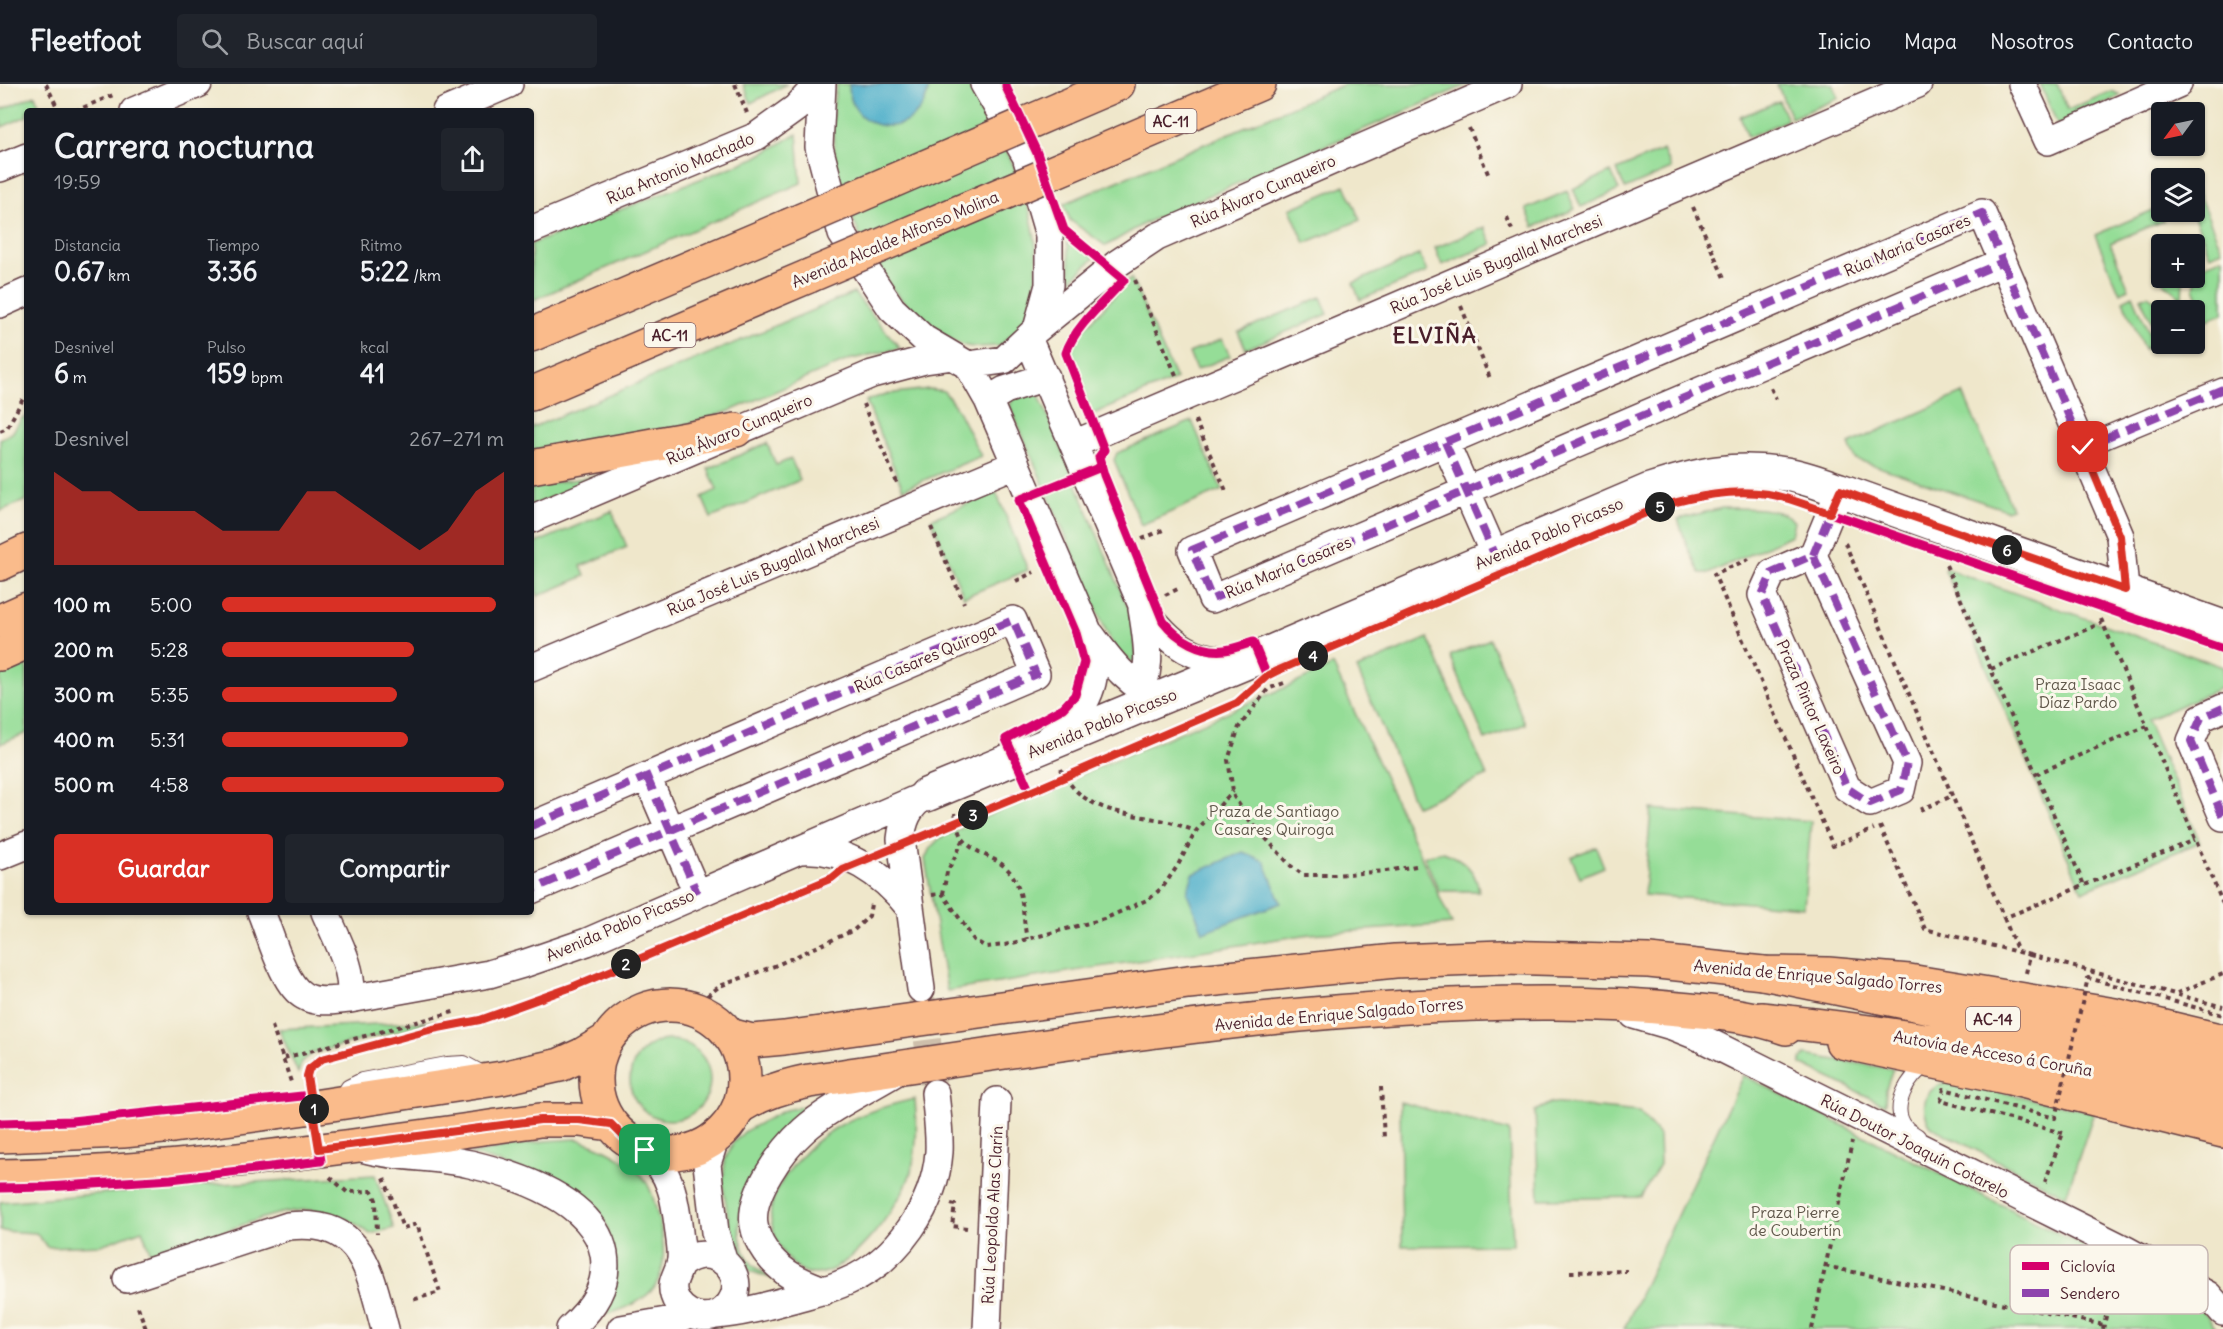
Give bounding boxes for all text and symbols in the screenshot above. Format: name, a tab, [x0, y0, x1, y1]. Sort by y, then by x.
search box	[177, 14, 597, 68]
text: Fleetfoot	[30, 23, 141, 59]
icon: search	[198, 25, 231, 58]
text: Buscar aquí	[246, 27, 364, 55]
text: Inicio	[1818, 28, 1871, 55]
text: Mapa	[1904, 28, 1957, 55]
text: Nosotros	[1990, 28, 2074, 55]
text: Contacto	[2107, 28, 2193, 55]
north arrow	[2151, 102, 2205, 156]
map controls	[2151, 102, 2205, 354]
road number: AC-11	[1146, 109, 1196, 133]
text: Carrera nocturna	[54, 125, 314, 167]
button: share	[441, 128, 504, 191]
street label: Rúa Antonio Machado	[603, 128, 757, 208]
street label: Rúa Álvaro Cunqueiro	[1187, 150, 1339, 232]
button: layers	[2151, 168, 2205, 222]
text: 19:59	[54, 169, 101, 194]
street label: Avenida Alcalde Alfonso Molina	[789, 186, 1001, 292]
street label: Rúa María Casares	[1841, 209, 1973, 281]
street label: Rúa José Luis Bugallal Marchesi	[1387, 210, 1605, 318]
button: +	[2151, 234, 2205, 288]
text: Distancia	[54, 235, 121, 255]
text: Tiempo	[207, 235, 260, 255]
text: Ritmo	[360, 235, 402, 255]
text: 0.67	[54, 255, 104, 288]
text: 3:36	[207, 255, 257, 288]
text: 5:22	[360, 255, 409, 288]
text: km	[104, 265, 130, 285]
text: /km	[409, 265, 441, 285]
button: −	[2151, 300, 2205, 354]
district label: ELVIÑA	[1393, 321, 1477, 349]
road number: AC-11	[644, 323, 696, 347]
text: Desnivel	[54, 337, 114, 357]
text: Pulso	[207, 337, 246, 357]
text: kcal	[360, 337, 389, 357]
text: 6	[54, 357, 69, 390]
text: 159	[207, 357, 247, 390]
text: 41	[360, 357, 385, 390]
text: m	[69, 367, 87, 387]
text: bpm	[247, 367, 283, 387]
street label: Rúa Álvaro Cunqueiro	[663, 389, 815, 469]
pin	[2057, 421, 2108, 472]
text: Desnivel	[54, 426, 129, 451]
text: 267–271 m	[409, 426, 504, 451]
icon: check	[2066, 430, 2099, 463]
pin: 5	[1645, 492, 1675, 522]
street label: Avenida Pablo Picasso	[1472, 493, 1626, 573]
text: 5	[1655, 497, 1665, 517]
street label: Rúa José Luis Bugallal Marchesi	[664, 512, 882, 620]
street label: Rúa María Casares	[1222, 531, 1354, 603]
pin: 6	[1992, 535, 2022, 565]
text: 6	[2002, 540, 2012, 560]
text: 100 m	[54, 592, 111, 617]
text: 5:00	[150, 592, 192, 617]
street label: Rúa Casares Quiroga	[851, 619, 999, 697]
text: 200 m	[54, 637, 114, 662]
text: 5:28	[150, 637, 189, 662]
street label: Praza Pintor Laxeiro	[1772, 637, 1850, 777]
pin: 4	[1298, 641, 1328, 671]
text: 4	[1308, 646, 1318, 666]
park label: Praza Isaac Díaz Pardo	[2035, 674, 2121, 712]
text: 300 m	[54, 682, 114, 707]
text: 5:35	[150, 682, 189, 707]
street label: Avenida Pablo Picasso	[1024, 684, 1180, 762]
text: 400 m	[54, 727, 114, 752]
text: 5:31	[150, 727, 185, 752]
text: 500 m	[54, 772, 114, 797]
text: 4:58	[150, 772, 189, 797]
pin: 3	[958, 800, 988, 830]
park label: Praza de Santiago Casares Quiroga	[1209, 801, 1339, 839]
text: 3	[968, 805, 978, 825]
button: Guardar	[54, 834, 273, 903]
button: Compartir	[285, 834, 504, 903]
street label: Avenida Pablo Picasso	[543, 885, 697, 965]
pin: 2	[611, 949, 641, 979]
text: 2	[622, 954, 630, 974]
street label: Avenida de Enrique Salgado Torres	[1693, 955, 1943, 997]
street label: Avenida de Enrique Salgado Torres	[1214, 993, 1464, 1035]
road number: AC-14	[1966, 1007, 2020, 1031]
street label: Autovía de Acceso á Coruña	[1892, 1026, 2094, 1080]
street label: Rúa Doutor Joaquín Cotarelo	[1817, 1090, 2013, 1202]
pin: 1	[299, 1094, 329, 1124]
text: 1	[311, 1099, 317, 1119]
pin	[619, 1124, 670, 1175]
street label: Rúa Leopoldo Alas Clarín	[977, 1125, 1007, 1305]
icon: arrive	[628, 1133, 661, 1166]
park label: Praza Pierre de Coubertín	[1749, 1202, 1841, 1240]
legend	[2010, 1245, 2208, 1314]
text: Ciclovía	[2060, 1256, 2115, 1276]
text: Sendero	[2060, 1283, 2120, 1303]

